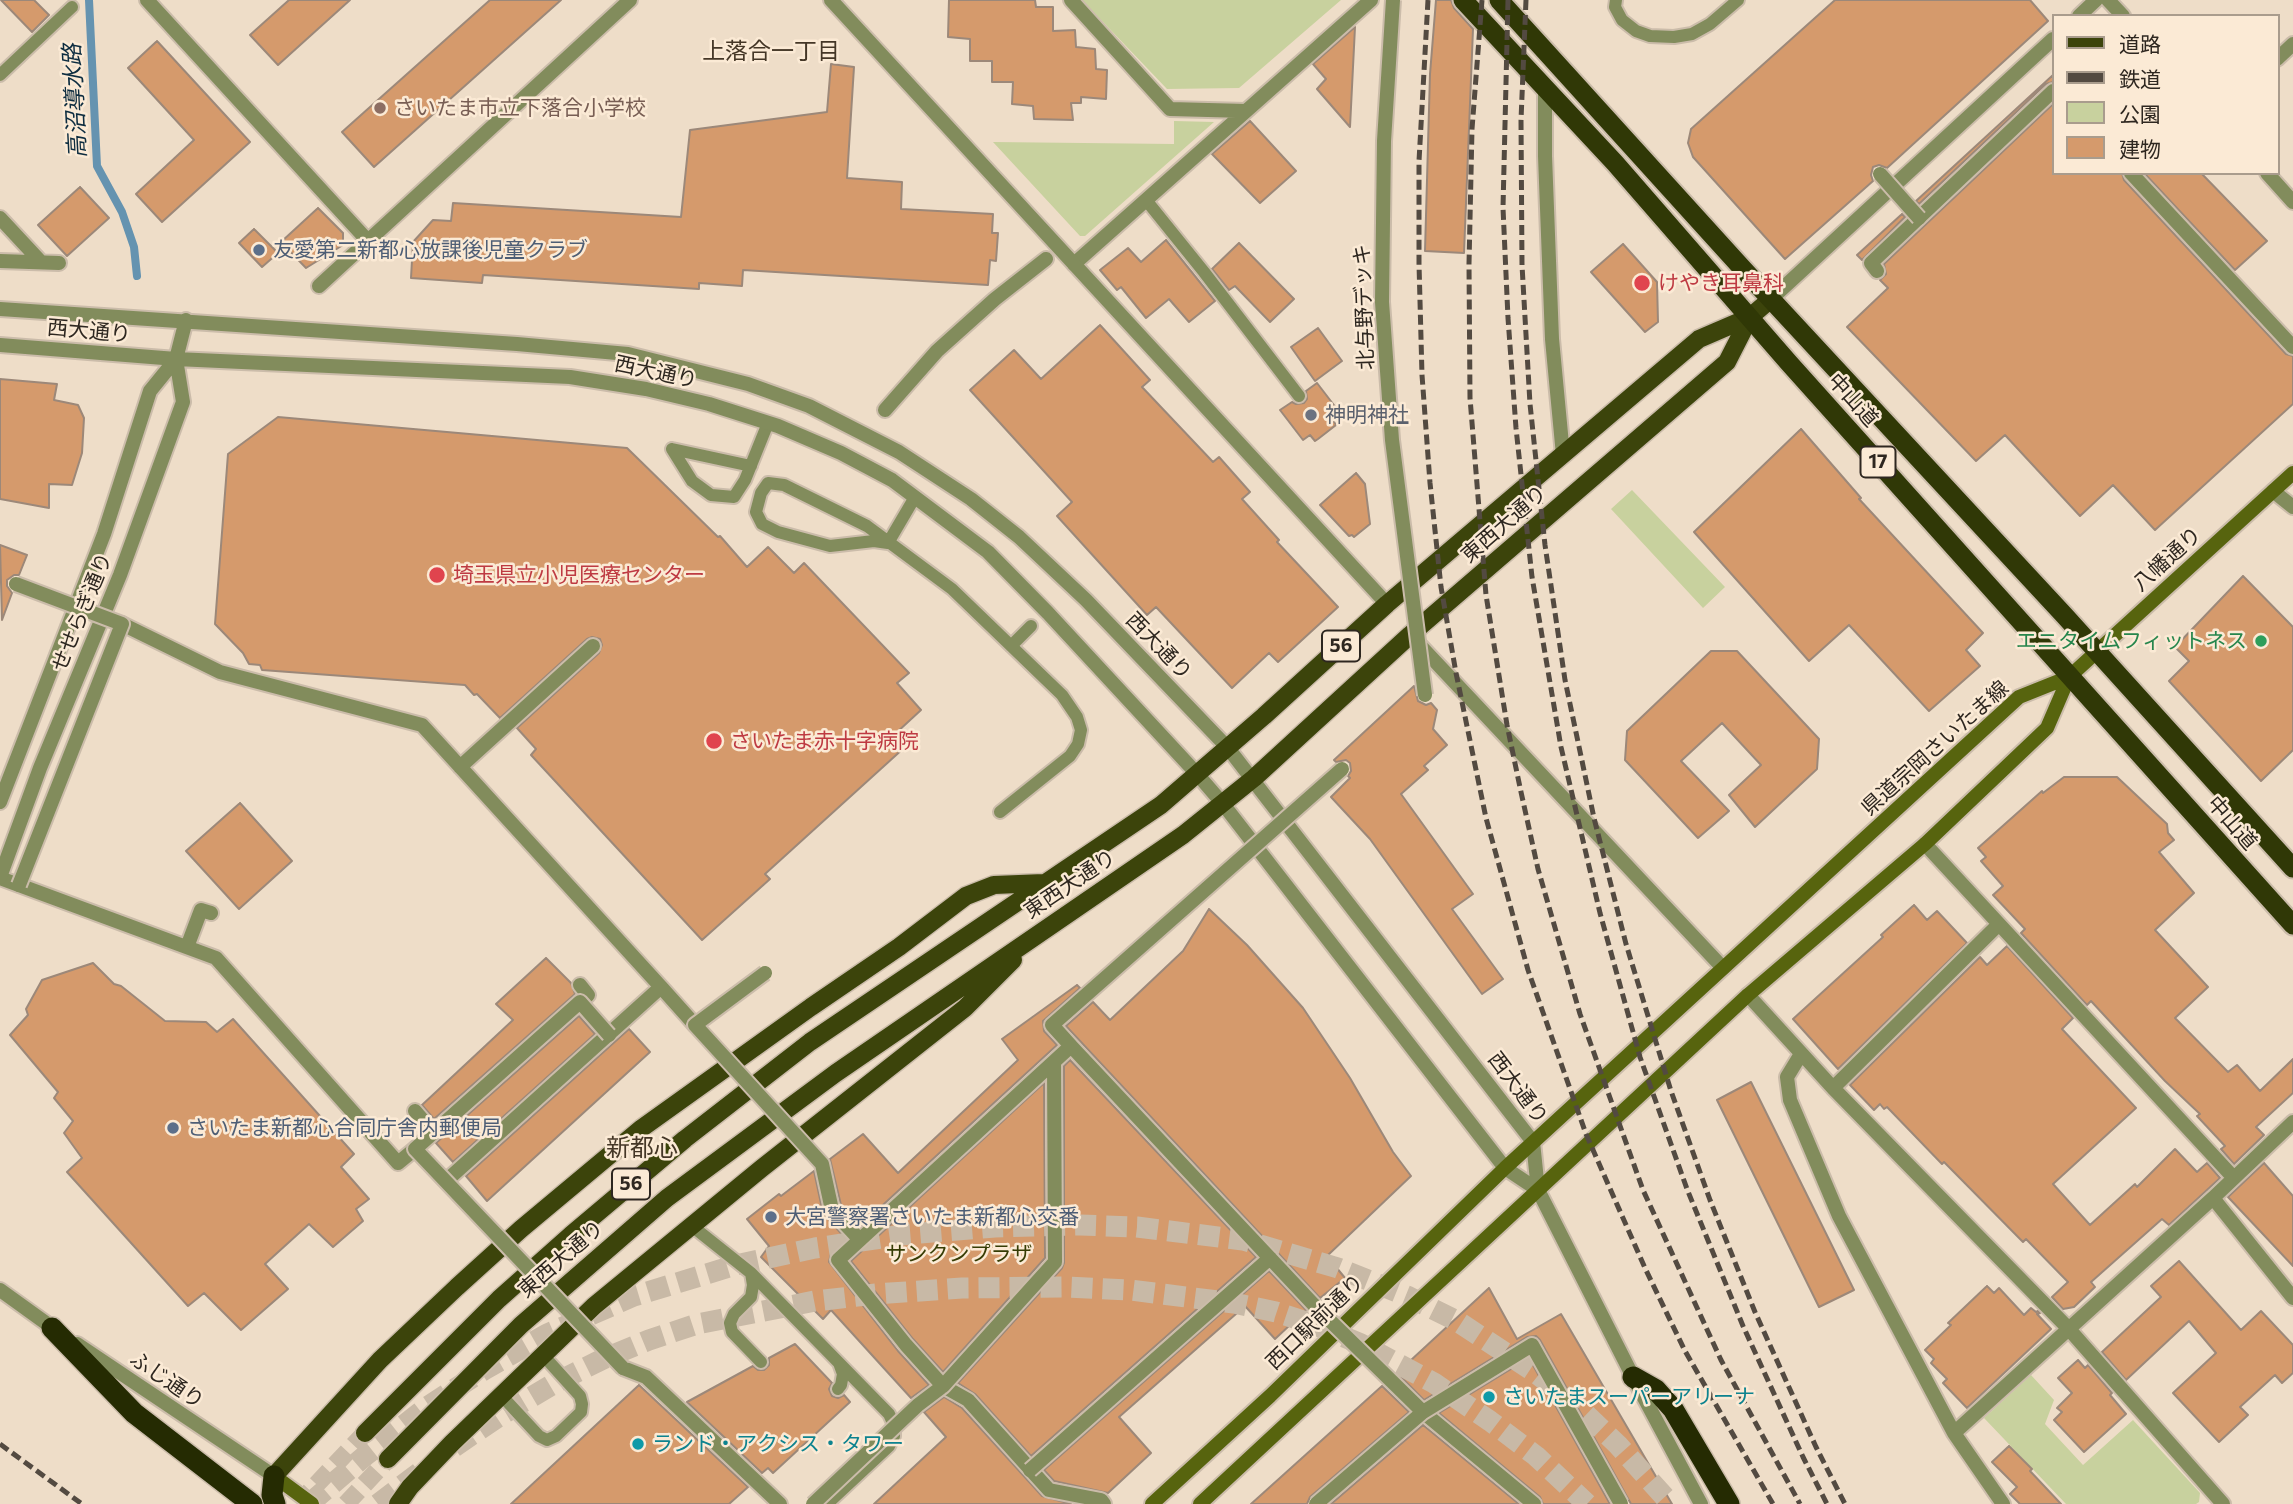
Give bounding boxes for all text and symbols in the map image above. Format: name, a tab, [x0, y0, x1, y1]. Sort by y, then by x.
legend	[2052, 14, 2279, 175]
text: 道路	[2119, 31, 2161, 56]
district label: 上落合一丁目	[702, 37, 840, 65]
water label: 高沼導水路	[58, 43, 92, 159]
text: 鉄道	[2119, 66, 2161, 91]
place label: さいたま市立下落合小学校	[394, 95, 646, 121]
marker: さいたま市立下落合小学校	[372, 100, 388, 116]
text: 公園	[2119, 101, 2161, 126]
text: 建物	[2119, 136, 2161, 161]
place label: 友愛第二新都心放課後児童クラブ	[273, 237, 588, 263]
marker: 友愛第二新都心放課後児童クラブ	[251, 242, 267, 258]
street label: 北与野デッキ	[1349, 244, 1379, 370]
place label: けやき耳鼻科	[1658, 270, 1784, 296]
marker: けやき耳鼻科	[1632, 273, 1652, 293]
street label: 西大通り	[46, 315, 132, 347]
street label: 西大通り	[612, 351, 700, 393]
street label: 中山道	[1823, 368, 1883, 432]
place label: 神明神社	[1325, 402, 1409, 428]
marker: 神明神社	[1303, 407, 1319, 423]
road number: 17	[1860, 446, 1896, 477]
street label: 東西大通り	[1456, 480, 1552, 568]
street label: 八幡通り	[2127, 522, 2207, 596]
street label: せせらぎ通り	[47, 549, 117, 675]
place label: 埼玉県立小児医療センター	[453, 562, 705, 588]
marker: 埼玉県立小児医療センター	[427, 565, 447, 585]
street label: 西大通り	[1121, 607, 1197, 685]
place label: エニタイムフィットネス	[2016, 628, 2247, 654]
road number: 56	[1322, 631, 1360, 662]
marker: エニタイムフィットネス	[2253, 633, 2269, 649]
street label: 県道宗岡さいたま線	[1856, 675, 2014, 821]
place label: さいたま赤十字病院	[730, 728, 919, 754]
marker: さいたま赤十字病院	[704, 731, 724, 751]
street label: 中山道	[2202, 791, 2262, 855]
street label: 東西大通り	[1019, 844, 1121, 924]
street label: 西大通り	[1483, 1047, 1553, 1129]
place label: さいたま新都心合同庁舎内郵便局	[187, 1115, 502, 1141]
marker: さいたま新都心合同庁舎内郵便局	[165, 1120, 181, 1136]
district label: 新都心	[606, 1134, 678, 1162]
road number: 56	[612, 1168, 650, 1200]
place label: 大宮警察署さいたま新都心交番	[785, 1204, 1079, 1230]
marker: 大宮警察署さいたま新都心交番	[763, 1209, 779, 1225]
street label: 東西大通り	[513, 1215, 609, 1303]
park label: サンクンプラザ	[886, 1241, 1032, 1267]
street label: 西口駅前通り	[1261, 1269, 1369, 1375]
street label: ふじ通り	[125, 1346, 209, 1414]
place label: さいたまスーパーアリーナ	[1503, 1384, 1755, 1410]
marker: さいたまスーパーアリーナ	[1481, 1389, 1497, 1405]
place label: ランド・アクシス・タワー	[652, 1431, 904, 1457]
marker: ランド・アクシス・タワー	[630, 1436, 646, 1452]

